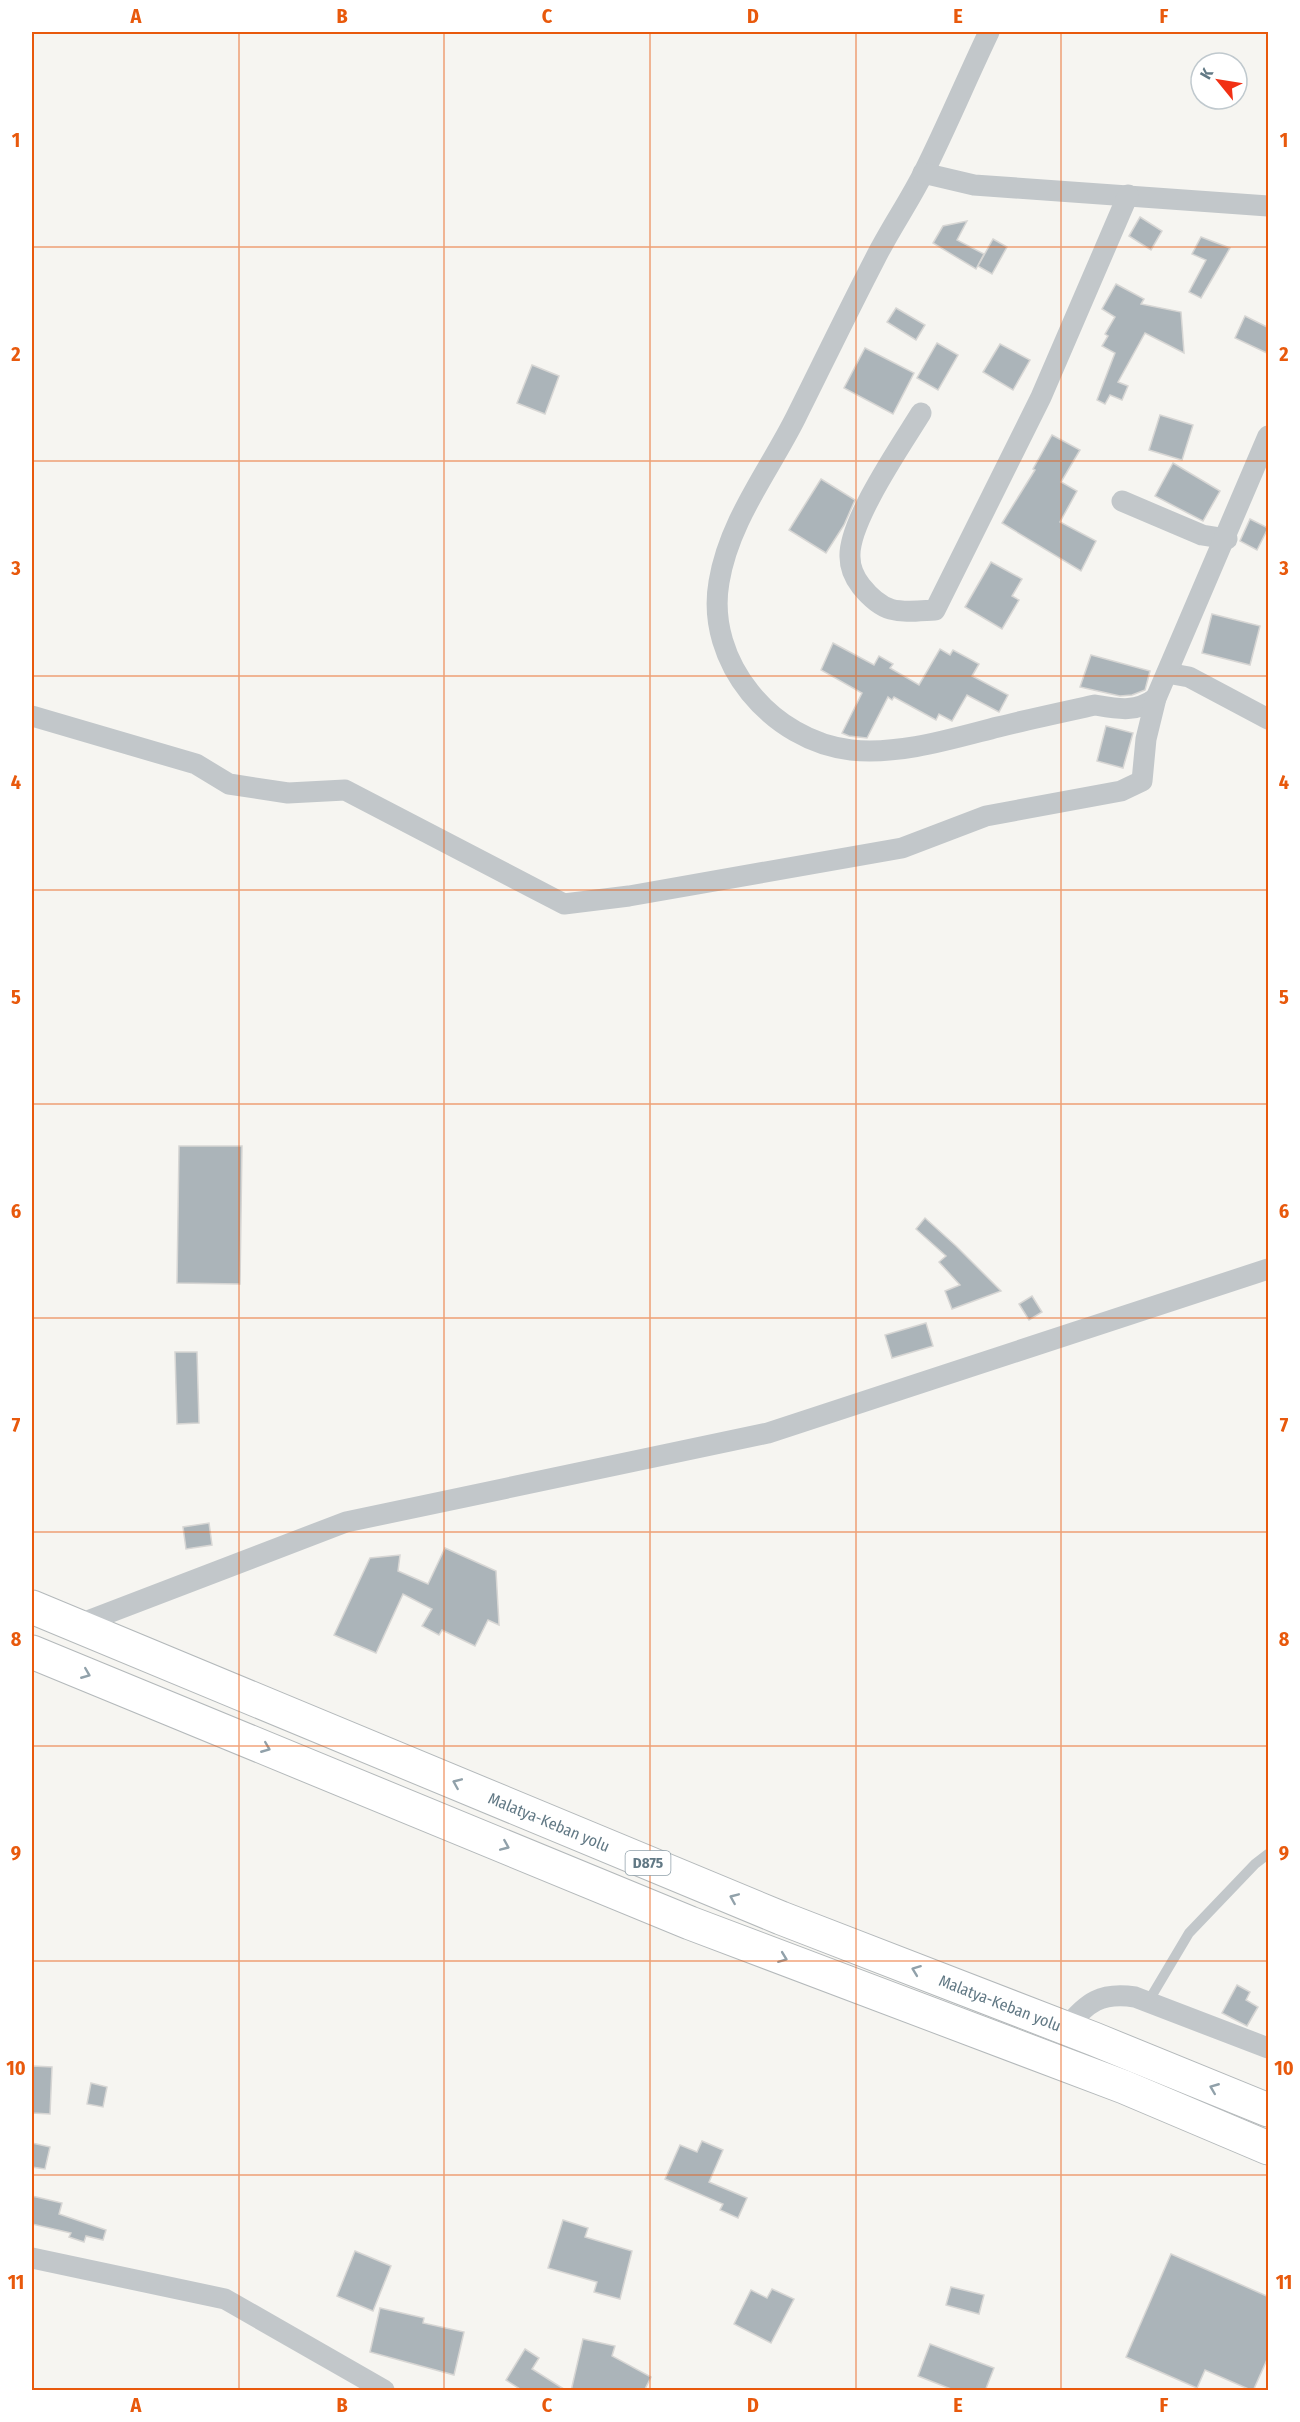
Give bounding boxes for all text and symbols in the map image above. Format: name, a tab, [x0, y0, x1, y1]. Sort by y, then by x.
text: A	[130, 4, 143, 28]
text: B	[336, 4, 348, 28]
text: C	[542, 4, 553, 28]
text: D	[747, 4, 759, 28]
text: E	[953, 4, 963, 28]
text: F	[1160, 4, 1169, 28]
north arrow	[1189, 51, 1249, 111]
text: K	[1196, 64, 1217, 83]
text: 1	[12, 128, 20, 152]
text: 1	[1280, 128, 1288, 152]
text: 2	[10, 342, 21, 366]
text: 2	[1278, 342, 1289, 366]
text: 3	[10, 556, 21, 580]
text: 3	[1278, 556, 1289, 580]
text: 4	[11, 770, 21, 794]
text: 4	[1279, 770, 1289, 794]
text: 5	[11, 985, 21, 1009]
text: 5	[1279, 985, 1289, 1009]
text: 6	[11, 1199, 21, 1223]
text: 6	[1279, 1199, 1289, 1223]
text: 7	[12, 1413, 21, 1437]
text: 7	[1280, 1413, 1289, 1437]
text: 8	[11, 1627, 22, 1651]
text: 8	[1279, 1627, 1290, 1651]
one-way arrow	[79, 1667, 90, 1679]
one-way arrow	[260, 1741, 271, 1753]
one-way arrow	[453, 1778, 464, 1790]
street label: Malatya-Keban yolu	[486, 1789, 612, 1856]
one-way arrow	[498, 1839, 509, 1851]
text: 9	[11, 1841, 21, 1865]
text: 9	[1279, 1841, 1289, 1865]
road number: D875	[626, 1851, 670, 1875]
one-way arrow	[730, 1893, 741, 1905]
one-way arrow	[777, 1951, 788, 1963]
one-way arrow	[911, 1965, 922, 1977]
street label: Malatya-Keban yolu	[936, 1971, 1064, 2035]
text: 10	[6, 2056, 26, 2080]
text: 10	[1274, 2056, 1294, 2080]
one-way arrow	[1210, 2083, 1221, 2095]
text: 11	[8, 2270, 24, 2294]
text: 11	[1276, 2270, 1292, 2294]
text: A	[130, 2393, 143, 2417]
text: B	[336, 2393, 348, 2417]
text: C	[542, 2393, 553, 2417]
text: D	[747, 2393, 759, 2417]
text: E	[953, 2393, 963, 2417]
text: F	[1160, 2393, 1169, 2417]

